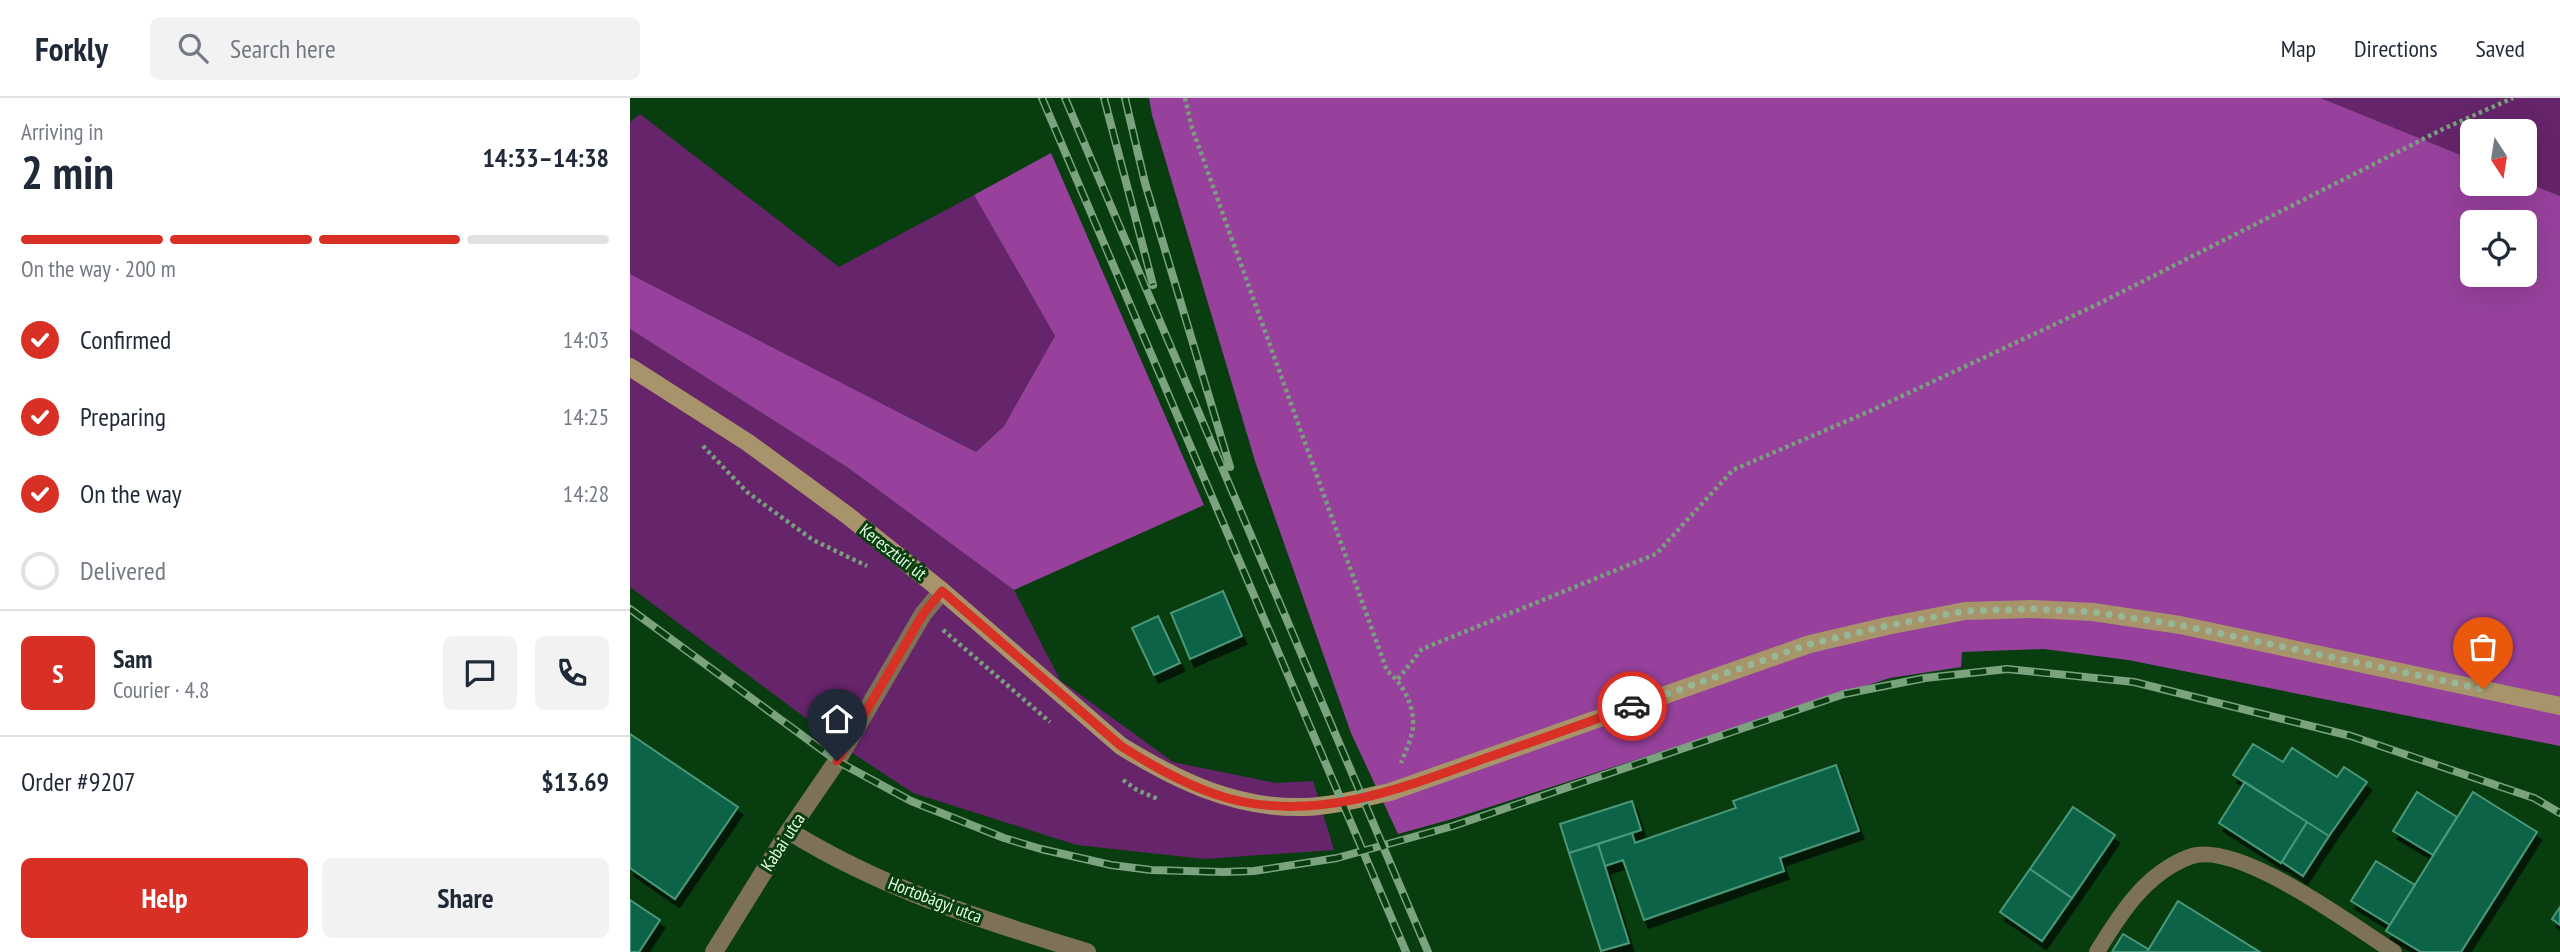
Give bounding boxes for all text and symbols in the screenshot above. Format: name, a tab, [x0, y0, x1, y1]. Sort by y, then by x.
search box	[150, 17, 640, 80]
text: Forkly	[35, 27, 108, 70]
icon: search	[174, 29, 212, 67]
text: Search here	[230, 32, 336, 65]
text: Map	[2281, 33, 2316, 64]
text: Directions	[2354, 33, 2438, 64]
text: Saved	[2476, 33, 2525, 64]
text: Arriving in	[21, 117, 103, 146]
north arrow	[2460, 119, 2538, 196]
map controls	[2460, 119, 2537, 287]
text: 14:33–14:38	[482, 141, 609, 174]
text: 2 min	[21, 142, 114, 202]
button: locate	[2460, 210, 2537, 287]
text: On the way · 200 m	[21, 254, 176, 283]
icon: check	[21, 321, 59, 359]
text: Confirmed	[80, 323, 171, 356]
text: 14:03	[563, 325, 609, 354]
icon: check	[21, 398, 59, 436]
text: Preparing	[80, 400, 166, 433]
text: 14:25	[563, 402, 609, 431]
icon: check	[21, 475, 59, 513]
text: On the way	[80, 477, 182, 510]
text: 14:28	[563, 479, 609, 508]
street label: Keresztúri út	[855, 518, 931, 585]
text: Delivered	[80, 554, 166, 587]
pin	[2453, 617, 2513, 689]
icon: bag	[2464, 628, 2502, 666]
button: chat	[443, 636, 517, 710]
button: phone	[535, 636, 609, 710]
text: Sam	[113, 642, 152, 675]
text: S	[52, 657, 64, 690]
courier	[1597, 671, 1667, 741]
text: Courier · 4.8	[113, 675, 209, 704]
icon: car	[1613, 687, 1651, 725]
pin	[807, 689, 867, 761]
icon: home	[818, 700, 856, 738]
text: Order #9207	[21, 765, 136, 798]
text: $13.69	[541, 765, 609, 798]
street label: Kabai utca	[755, 808, 810, 875]
button: Help	[21, 858, 308, 938]
button: Share	[322, 858, 609, 938]
street label: Hortobágyi utca	[885, 871, 985, 928]

